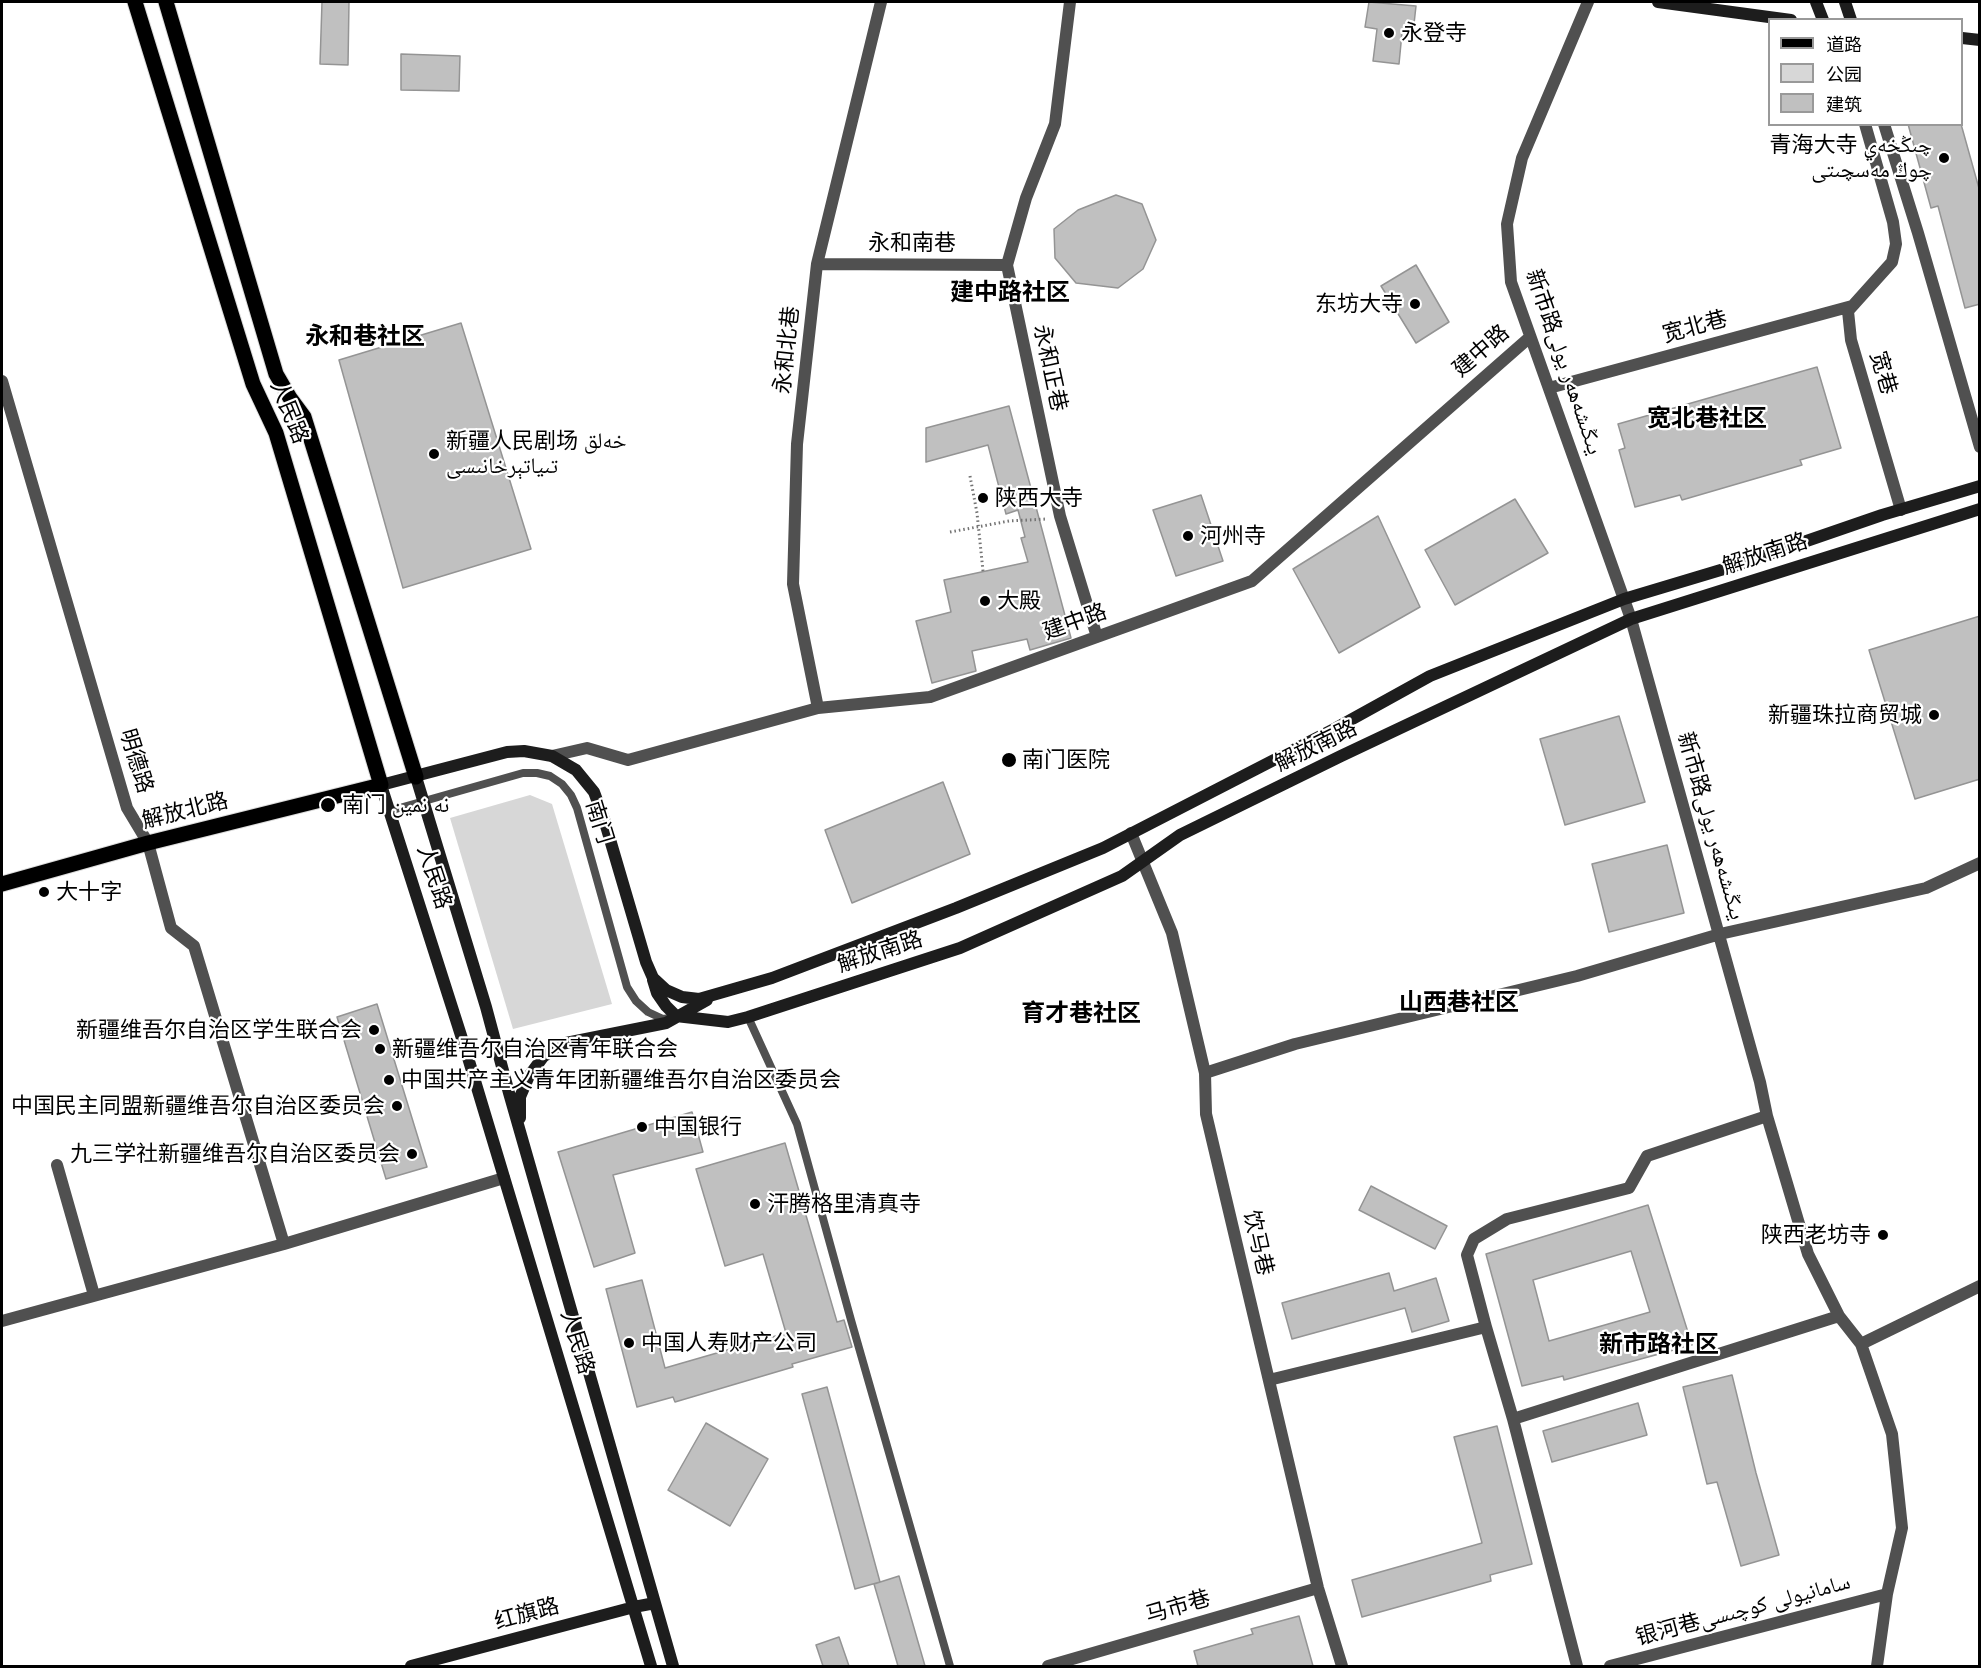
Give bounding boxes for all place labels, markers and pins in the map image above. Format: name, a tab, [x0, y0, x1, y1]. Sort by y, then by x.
place label: 永登寺	[1401, 20, 1467, 46]
marker: 永登寺	[1382, 26, 1396, 40]
place label: 青海大寺 چىڭخەي چوڭ مەسچىتى	[1770, 132, 1932, 184]
marker: 青海大寺 چىڭخەي چوڭ مەسچىتى	[1937, 151, 1951, 165]
place label: 东坊大寺	[1315, 291, 1403, 317]
marker: 东坊大寺	[1408, 297, 1422, 311]
place label: 新疆人民剧场 خەلق تىياتېرخانىسى	[446, 428, 626, 480]
marker: 新疆人民剧场 خەلق تىياتېرخانىسى	[427, 447, 441, 461]
place label: 陕西大寺	[995, 485, 1083, 511]
marker: 陕西大寺	[976, 491, 990, 505]
place label: 河州寺	[1200, 523, 1266, 549]
marker: 河州寺	[1181, 529, 1195, 543]
place label: 大殿	[997, 588, 1041, 614]
marker: 大殿	[978, 594, 992, 608]
place label: 新疆珠拉商贸城	[1768, 702, 1922, 728]
marker: 新疆珠拉商贸城	[1927, 708, 1941, 722]
place label: 南门医院	[1022, 747, 1110, 773]
marker: 南门医院	[1000, 751, 1018, 769]
place label: 南门 نە نمين	[342, 792, 449, 818]
marker: 南门 نە نمين	[319, 796, 337, 814]
place label: 大十字	[56, 879, 122, 905]
marker: 大十字	[37, 885, 51, 899]
place label: 新疆维吾尔自治区学生联合会	[76, 1017, 362, 1043]
marker: 新疆维吾尔自治区学生联合会	[367, 1023, 381, 1037]
place label: 新疆维吾尔自治区青年联合会	[392, 1036, 678, 1062]
marker: 新疆维吾尔自治区青年联合会	[373, 1042, 387, 1056]
place label: 中国共产主义青年团新疆维吾尔自治区委员会	[401, 1067, 841, 1093]
marker: 中国共产主义青年团新疆维吾尔自治区委员会	[382, 1073, 396, 1087]
place label: 中国民主同盟新疆维吾尔自治区委员会	[11, 1093, 385, 1119]
marker: 中国民主同盟新疆维吾尔自治区委员会	[390, 1099, 404, 1113]
place label: 中国银行	[654, 1114, 742, 1140]
marker: 中国银行	[635, 1120, 649, 1134]
place label: 九三学社新疆维吾尔自治区委员会	[70, 1141, 400, 1167]
marker: 九三学社新疆维吾尔自治区委员会	[405, 1147, 419, 1161]
place label: 汗腾格里清真寺	[767, 1191, 921, 1217]
marker: 汗腾格里清真寺	[748, 1197, 762, 1211]
place label: 陕西老坊寺	[1761, 1222, 1871, 1248]
marker: 陕西老坊寺	[1876, 1228, 1890, 1242]
place label: 中国人寿财产公司	[641, 1330, 817, 1356]
marker: 中国人寿财产公司	[622, 1336, 636, 1350]

